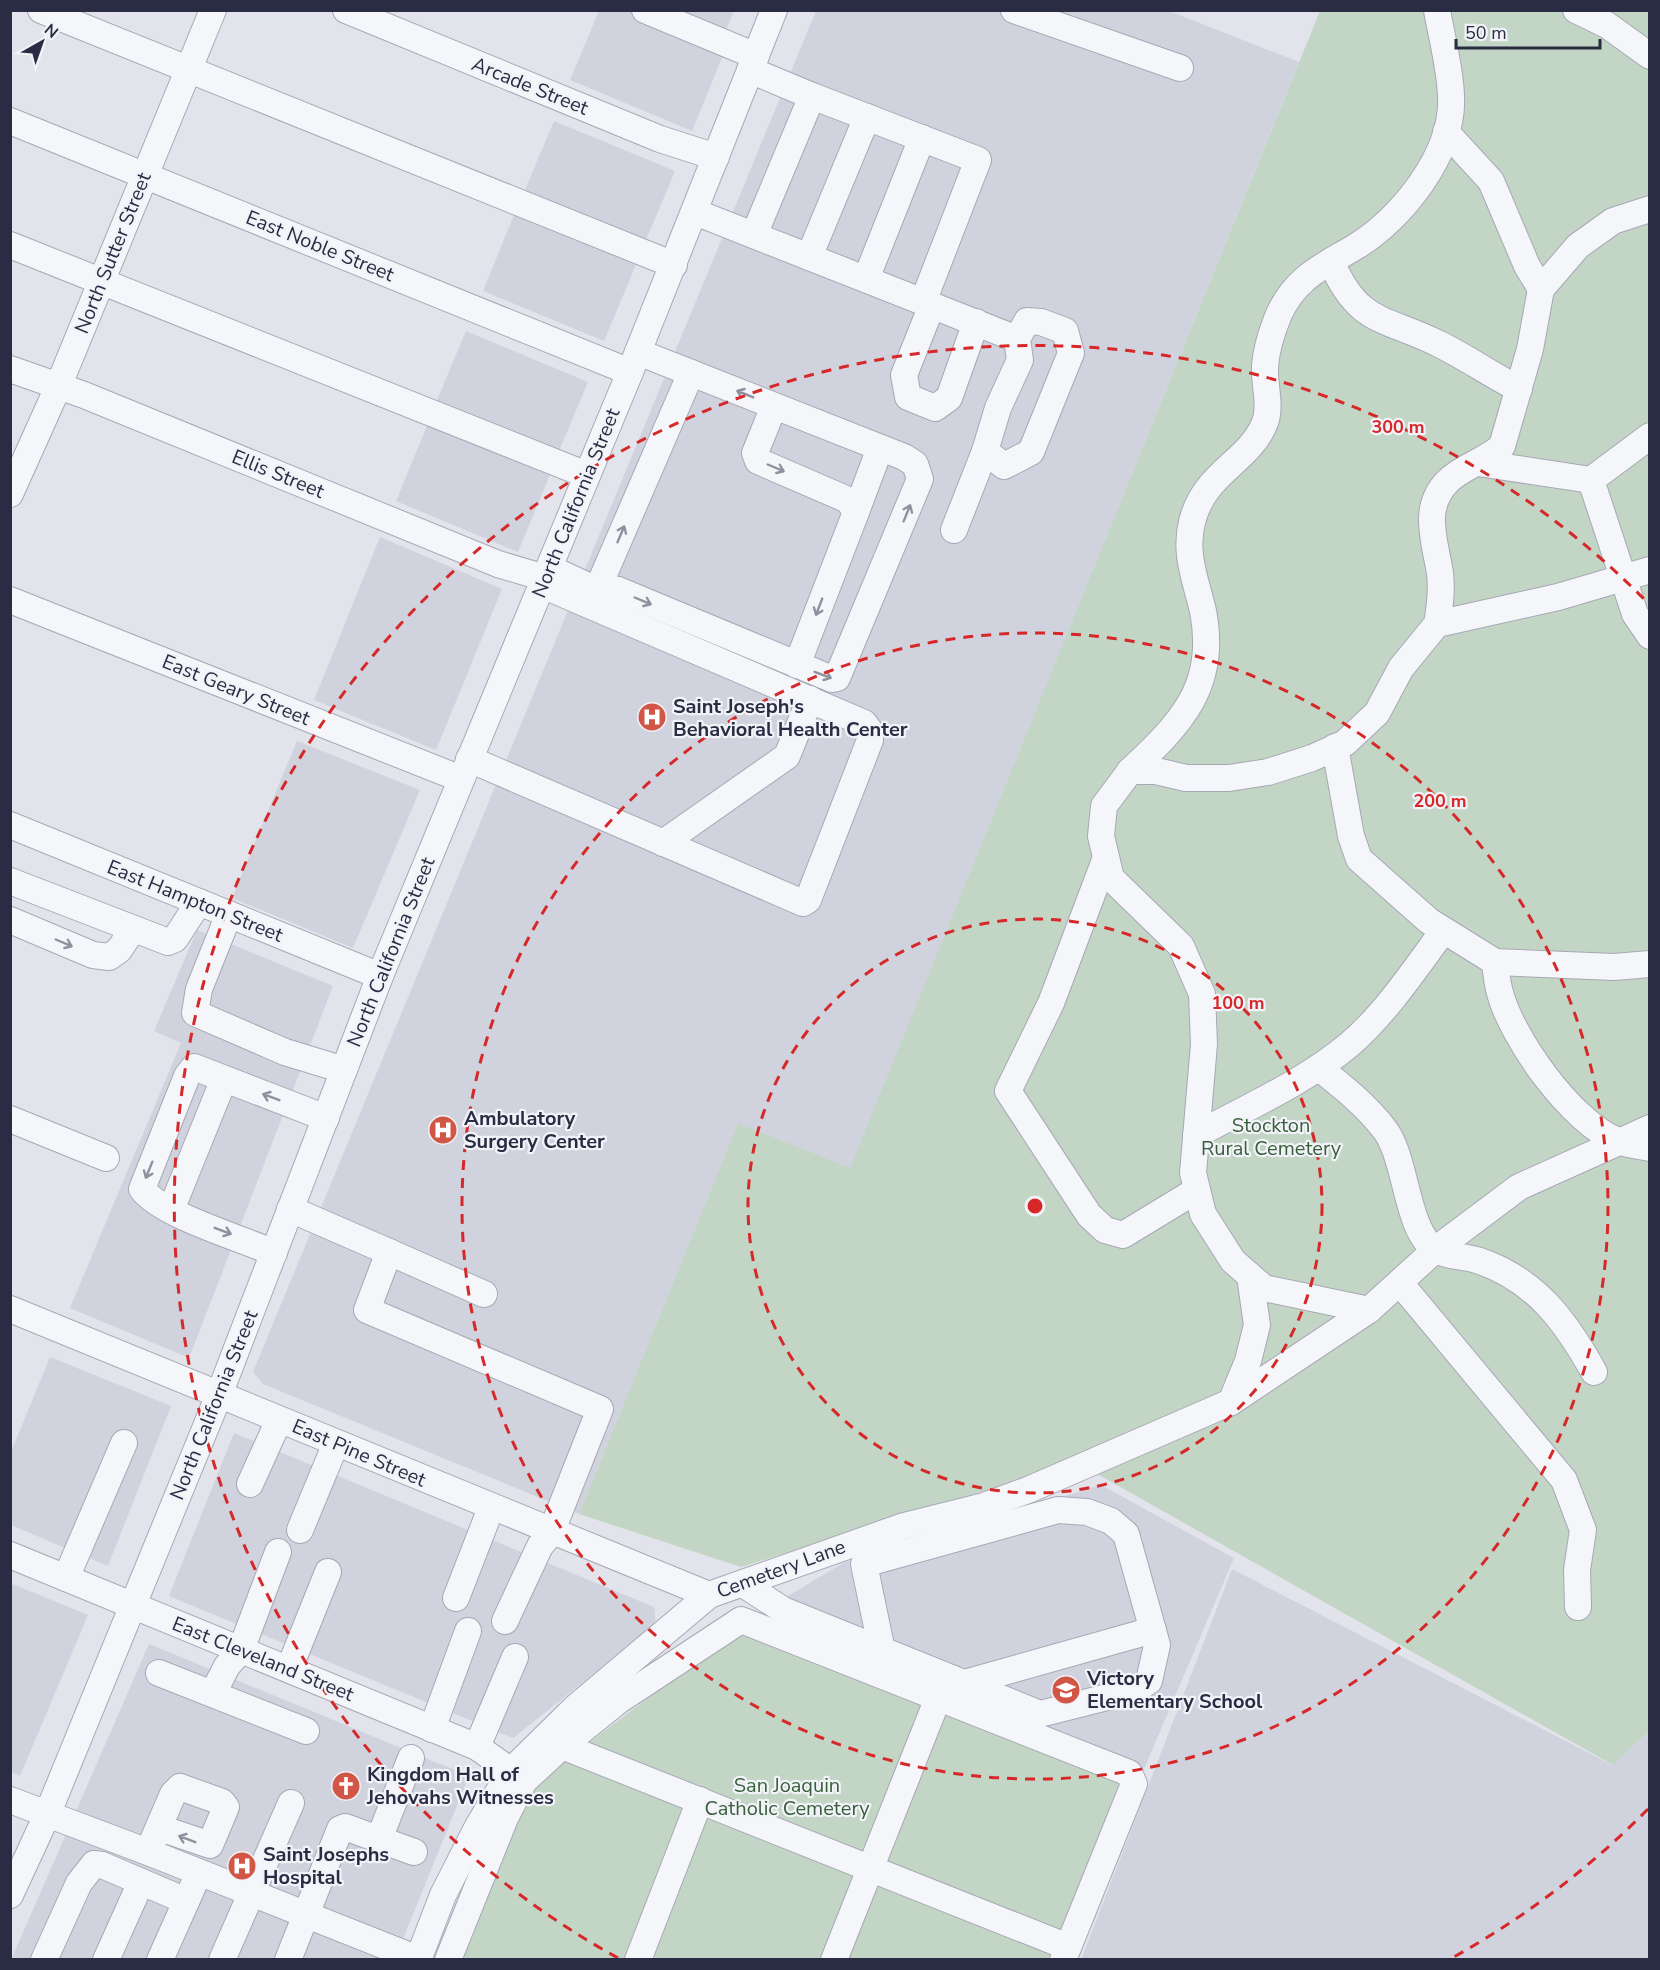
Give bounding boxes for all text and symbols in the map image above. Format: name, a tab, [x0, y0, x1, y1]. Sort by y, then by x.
north arrow	[12, 12, 72, 72]
scale bar	[1456, 12, 1600, 50]
text: N	[39, 19, 63, 44]
text: 50 m	[1465, 21, 1507, 45]
street label: Arcade Street	[468, 50, 593, 122]
street label: North Sutter Street	[68, 167, 158, 338]
street label: East Noble Street	[242, 204, 399, 288]
one-way arrow	[736, 388, 755, 399]
street label: North California Street	[526, 403, 627, 602]
text: 300 m	[1371, 415, 1425, 439]
street label: Ellis Street	[228, 443, 329, 505]
one-way arrow	[767, 463, 785, 475]
one-way arrow	[902, 504, 913, 522]
one-way arrow	[616, 525, 627, 544]
one-way arrow	[633, 596, 652, 607]
one-way arrow	[813, 597, 824, 616]
street label: East Geary Street	[158, 648, 315, 732]
one-way arrow	[813, 670, 832, 681]
place label: Saint Joseph's Behavioral Health Center	[673, 693, 908, 743]
hospital icon: Saint Joseph's Behavioral Health Center	[636, 701, 668, 733]
text: 200 m	[1413, 789, 1467, 813]
street label: North California Street	[341, 852, 442, 1051]
street label: East Hampton Street	[103, 853, 288, 949]
one-way arrow	[55, 938, 73, 949]
text: 100 m	[1211, 991, 1265, 1015]
one-way arrow	[262, 1091, 281, 1102]
place label: Ambulatory Surgery Center	[464, 1105, 605, 1155]
park label: Stockton Rural Cemetery	[1201, 1112, 1342, 1162]
hospital icon: Ambulatory Surgery Center	[427, 1114, 459, 1146]
one-way arrow	[143, 1160, 154, 1178]
centre of rings	[1025, 1196, 1045, 1216]
one-way arrow	[213, 1226, 232, 1237]
street label: North California Street	[164, 1305, 265, 1504]
street label: East Pine Street	[288, 1413, 431, 1494]
street label: Cemetery Lane	[713, 1533, 849, 1605]
street label: East Cleveland Street	[168, 1610, 359, 1708]
place label: Victory Elementary School	[1086, 1665, 1263, 1715]
school or university icon: Victory Elementary School	[1050, 1674, 1082, 1706]
place label: Kingdom Hall of Jehovahs Witnesses	[366, 1761, 554, 1811]
church icon: Kingdom Hall of Jehovahs Witnesses	[330, 1770, 362, 1802]
park label: San Joaquin Catholic Cemetery	[705, 1772, 870, 1822]
one-way arrow	[179, 1833, 197, 1844]
place label: Saint Josephs Hospital	[263, 1841, 389, 1891]
hospital icon: Saint Josephs Hospital	[226, 1850, 258, 1882]

